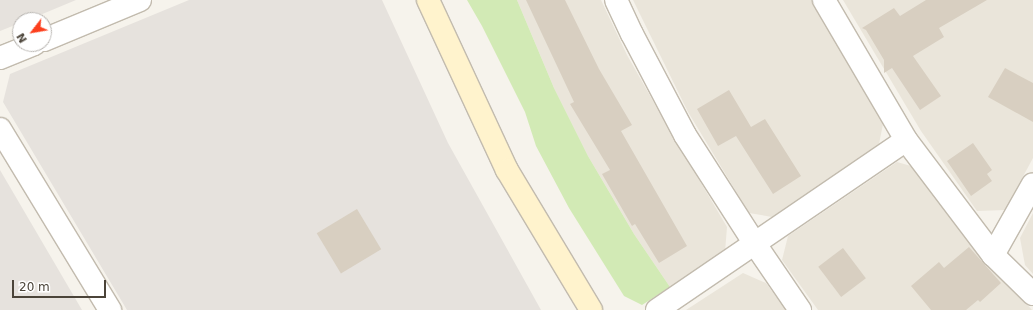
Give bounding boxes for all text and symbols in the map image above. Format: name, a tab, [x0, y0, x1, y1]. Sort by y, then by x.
north arrow	[12, 12, 52, 52]
text: N	[14, 31, 30, 45]
scale bar	[14, 272, 108, 298]
text: 20 m	[19, 280, 50, 294]

